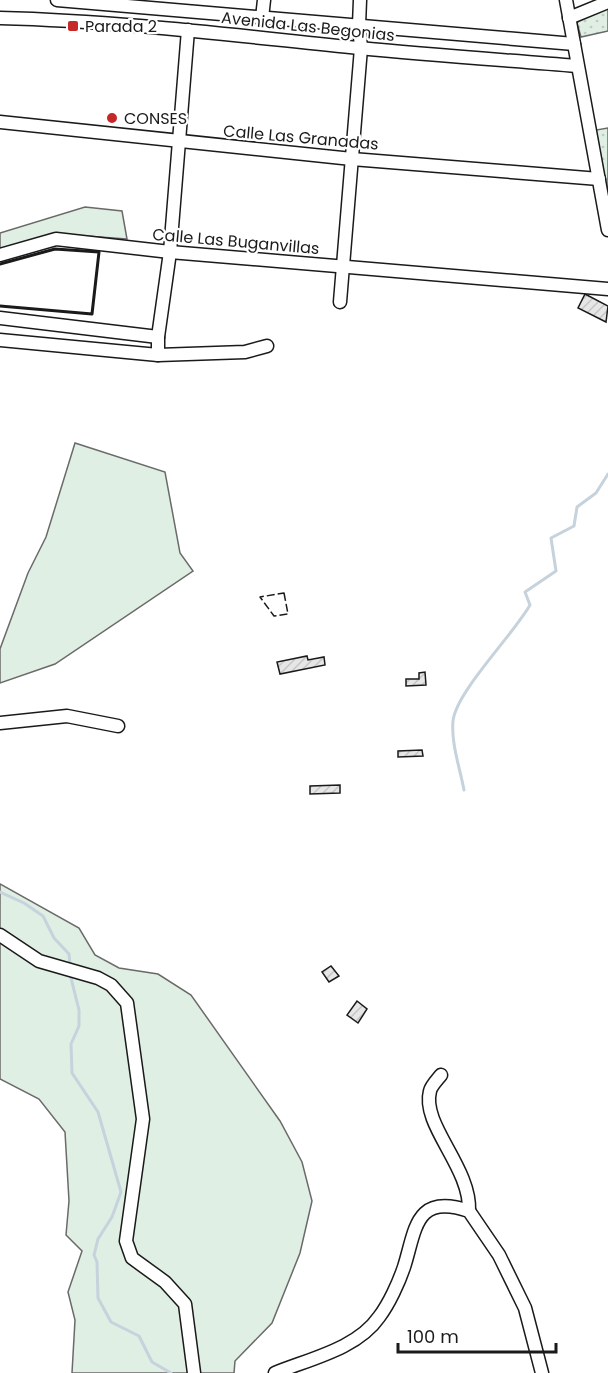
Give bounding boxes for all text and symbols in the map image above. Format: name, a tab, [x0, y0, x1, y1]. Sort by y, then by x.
street label: Avenida Las Begonias	[220, 6, 396, 47]
place label: Parada 2	[85, 15, 157, 38]
marker: Parada 2	[66, 19, 80, 33]
place label: CONSES	[124, 107, 187, 130]
marker: CONSES	[105, 111, 119, 125]
street label: Calle Las Granadas	[222, 119, 380, 156]
street label: Calle Las Buganvillas	[152, 223, 320, 260]
scale bar	[398, 1316, 556, 1354]
text: 100 m	[407, 1324, 459, 1349]

